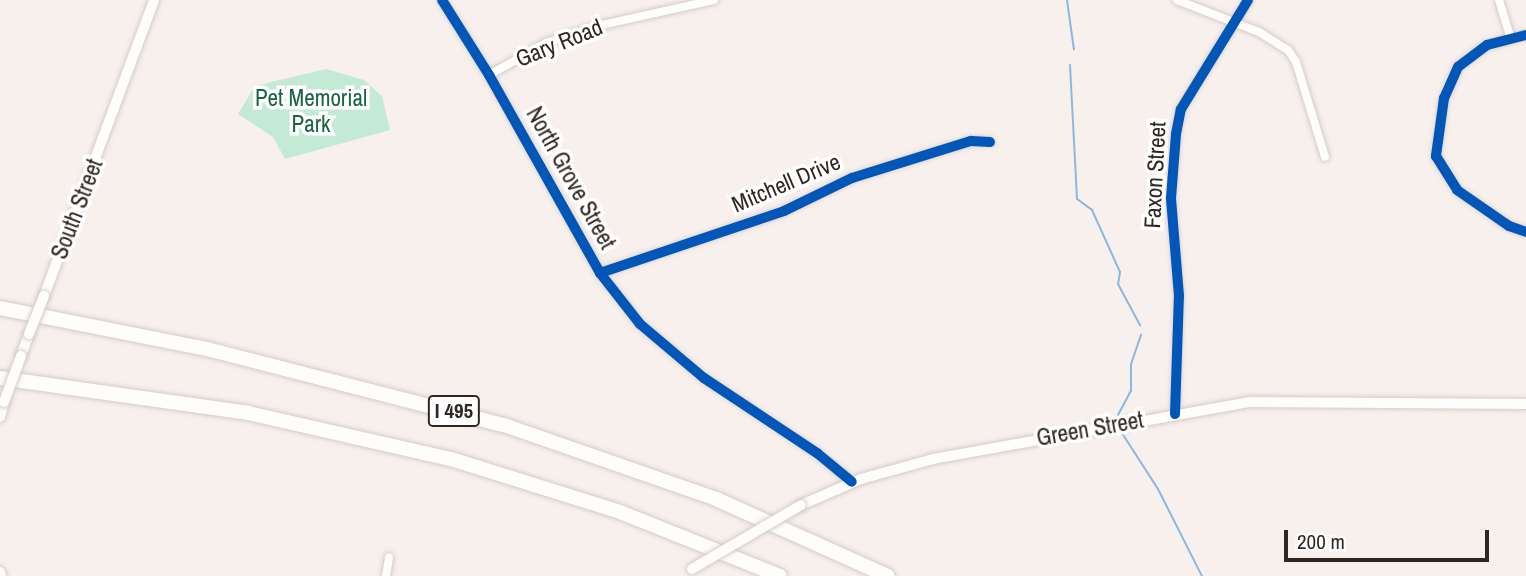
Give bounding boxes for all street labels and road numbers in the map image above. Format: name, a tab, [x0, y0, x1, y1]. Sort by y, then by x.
street label: Gary Road	[512, 13, 606, 73]
street label: North Grove Street	[521, 102, 621, 254]
street label: Faxon Street	[1138, 121, 1172, 229]
street label: Mitchell Drive	[728, 148, 844, 218]
street label: South Street	[45, 155, 109, 263]
road number: I 495	[428, 394, 480, 428]
street label: Green Street	[1034, 406, 1146, 452]

